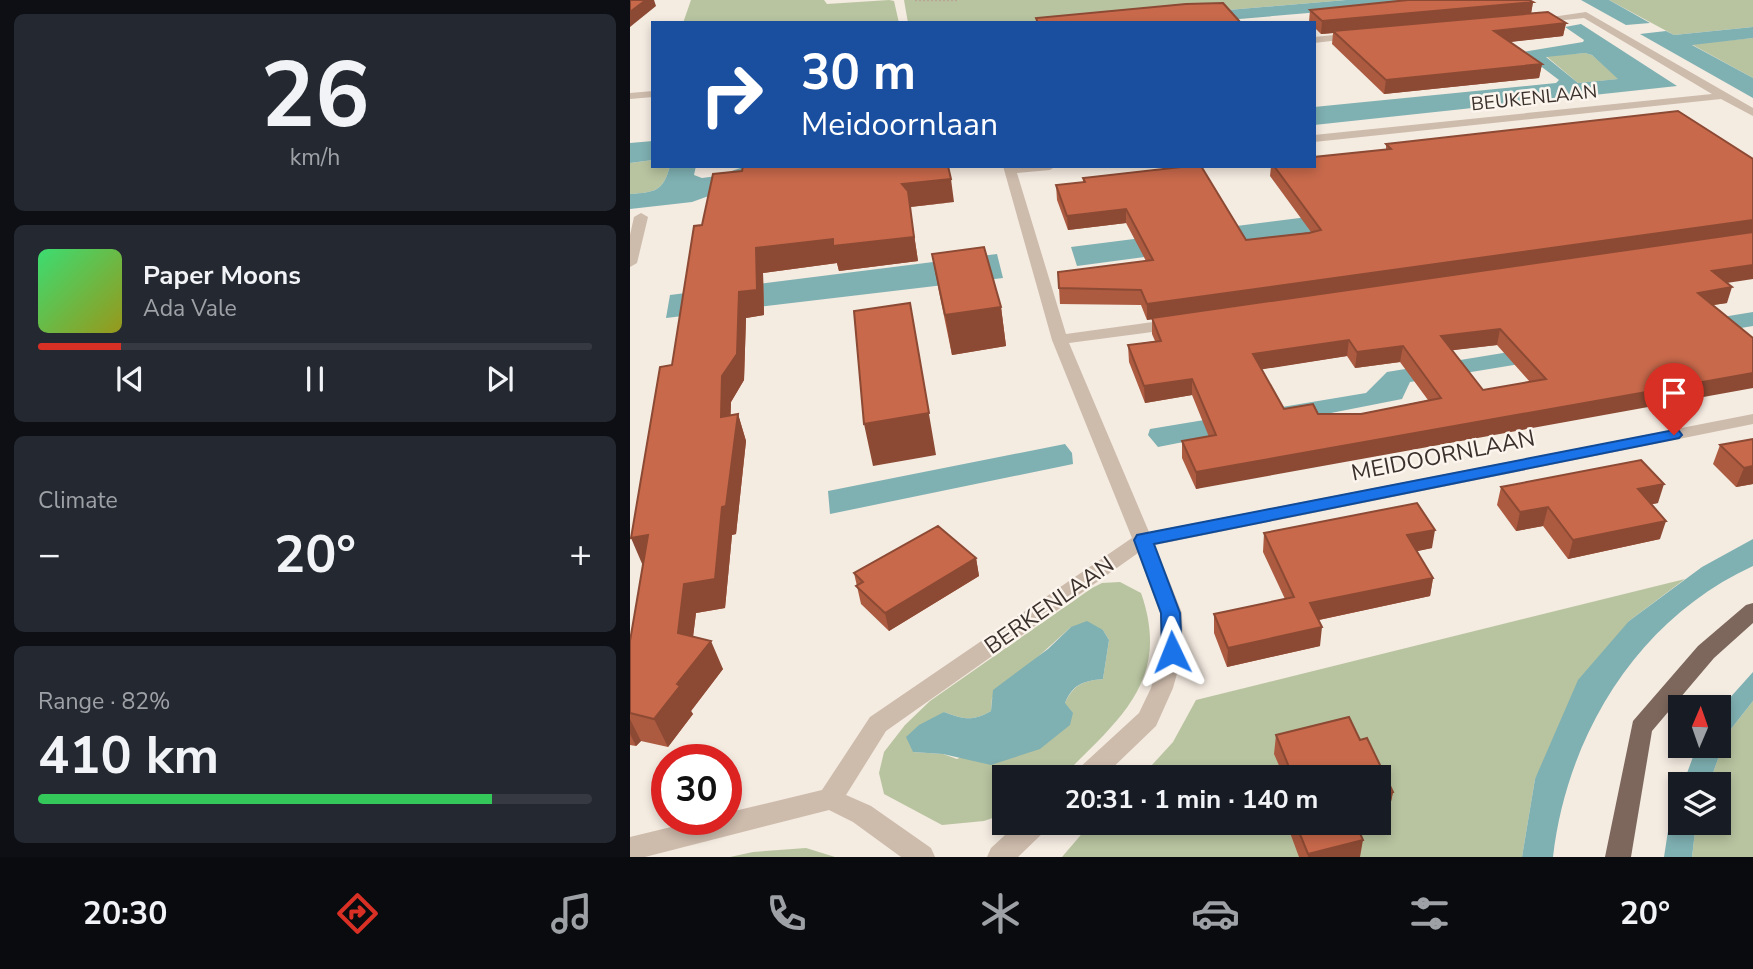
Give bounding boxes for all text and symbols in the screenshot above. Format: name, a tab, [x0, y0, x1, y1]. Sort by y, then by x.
text: 26	[260, 34, 370, 158]
text: 30 m	[801, 39, 916, 106]
icon: right	[686, 49, 777, 140]
street label: BEUKENLAAN	[1470, 78, 1598, 118]
text: Meidoornlaan	[801, 103, 998, 146]
text: km/h	[290, 142, 340, 173]
text: Paper Moons	[143, 258, 301, 293]
text: Ada Vale	[143, 293, 237, 324]
icon: previous	[111, 360, 149, 398]
icon: pause	[296, 360, 334, 398]
icon: next	[481, 360, 519, 398]
pin	[1644, 363, 1704, 435]
icon: arrive	[1655, 374, 1693, 412]
street label: MEIDOORNLAAN	[1349, 423, 1537, 488]
text: Climate	[38, 485, 118, 516]
text: 20°	[274, 519, 356, 590]
text: −	[38, 529, 61, 580]
text: +	[569, 529, 592, 580]
street label: BERKENLAAN	[978, 549, 1120, 662]
position arrow	[1135, 615, 1209, 689]
text: Range · 82%	[38, 686, 170, 717]
north arrow	[1668, 695, 1731, 758]
map controls	[1668, 695, 1731, 835]
text: 410 km	[38, 720, 219, 791]
speed limit sign: 30	[651, 744, 742, 835]
button: layers	[1668, 772, 1731, 835]
text: 20:31 · 1 min · 140 m	[1065, 782, 1318, 817]
icon: directions	[333, 889, 382, 938]
icon: music	[547, 889, 596, 938]
icon: phone	[762, 889, 811, 938]
icon: climate	[976, 889, 1025, 938]
icon: car	[1191, 889, 1240, 938]
icon: filters	[1405, 889, 1454, 938]
text: 20:30	[83, 892, 167, 935]
text: 20°	[1620, 892, 1670, 935]

